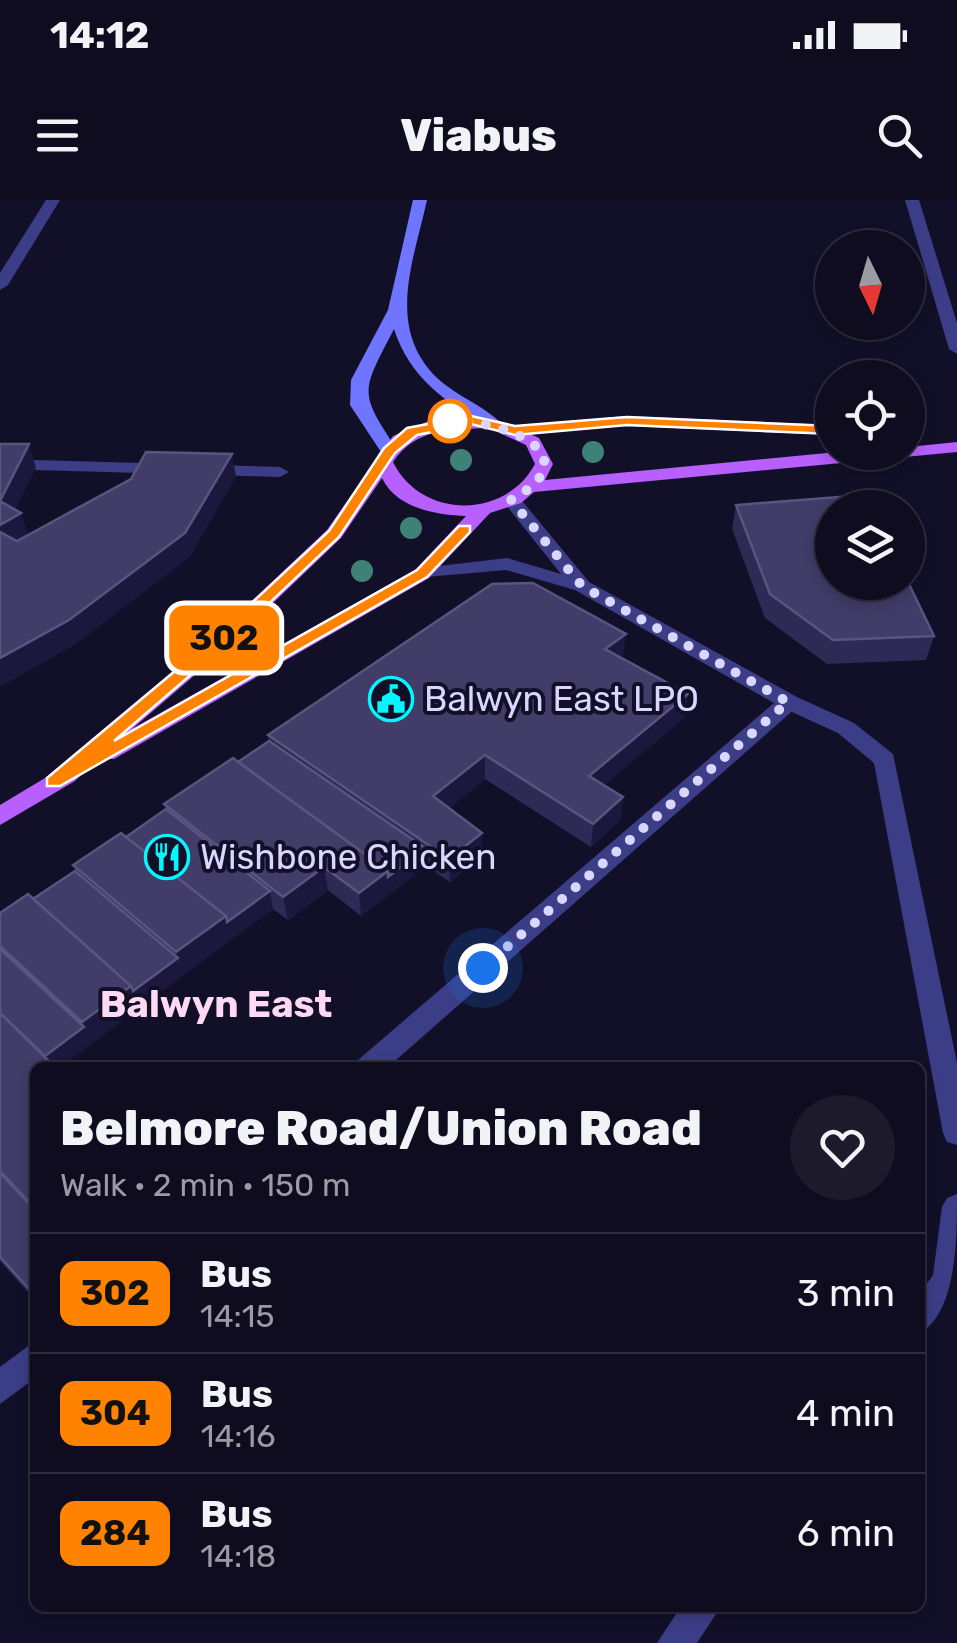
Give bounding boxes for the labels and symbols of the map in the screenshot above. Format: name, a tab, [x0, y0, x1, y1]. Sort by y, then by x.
north arrow	[815, 230, 925, 340]
unlabelled marker	[429, 400, 471, 442]
line badge: 302	[166, 606, 282, 670]
public building icon: Balwyn East LPO	[368, 676, 414, 722]
place label: Balwyn East LPO	[424, 678, 699, 720]
restaurant icon: Wishbone Chicken	[144, 834, 190, 880]
place label: Wishbone Chicken	[200, 836, 496, 878]
your location	[458, 943, 508, 993]
district label: Balwyn East	[100, 981, 332, 1027]

